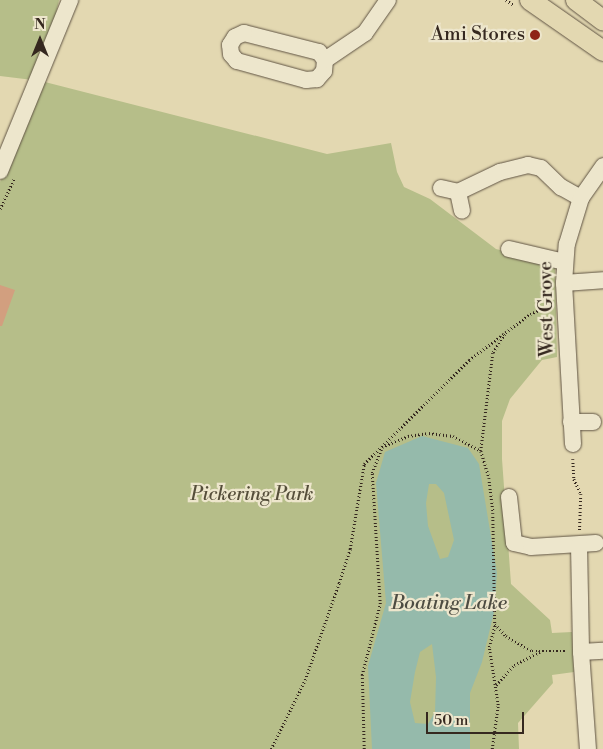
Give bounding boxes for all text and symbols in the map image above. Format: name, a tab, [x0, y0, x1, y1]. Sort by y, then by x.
north arrow	[15, 15, 65, 65]
text: N	[34, 16, 46, 34]
place label: Ami Stores	[431, 24, 525, 46]
marker: Ami Stores	[529, 29, 541, 41]
street label: West Grove	[535, 261, 559, 357]
park label: Pickering Park	[190, 484, 314, 506]
water label: Boating Lake	[391, 591, 507, 615]
scale bar	[428, 702, 526, 734]
text: 50 m	[434, 711, 468, 730]

